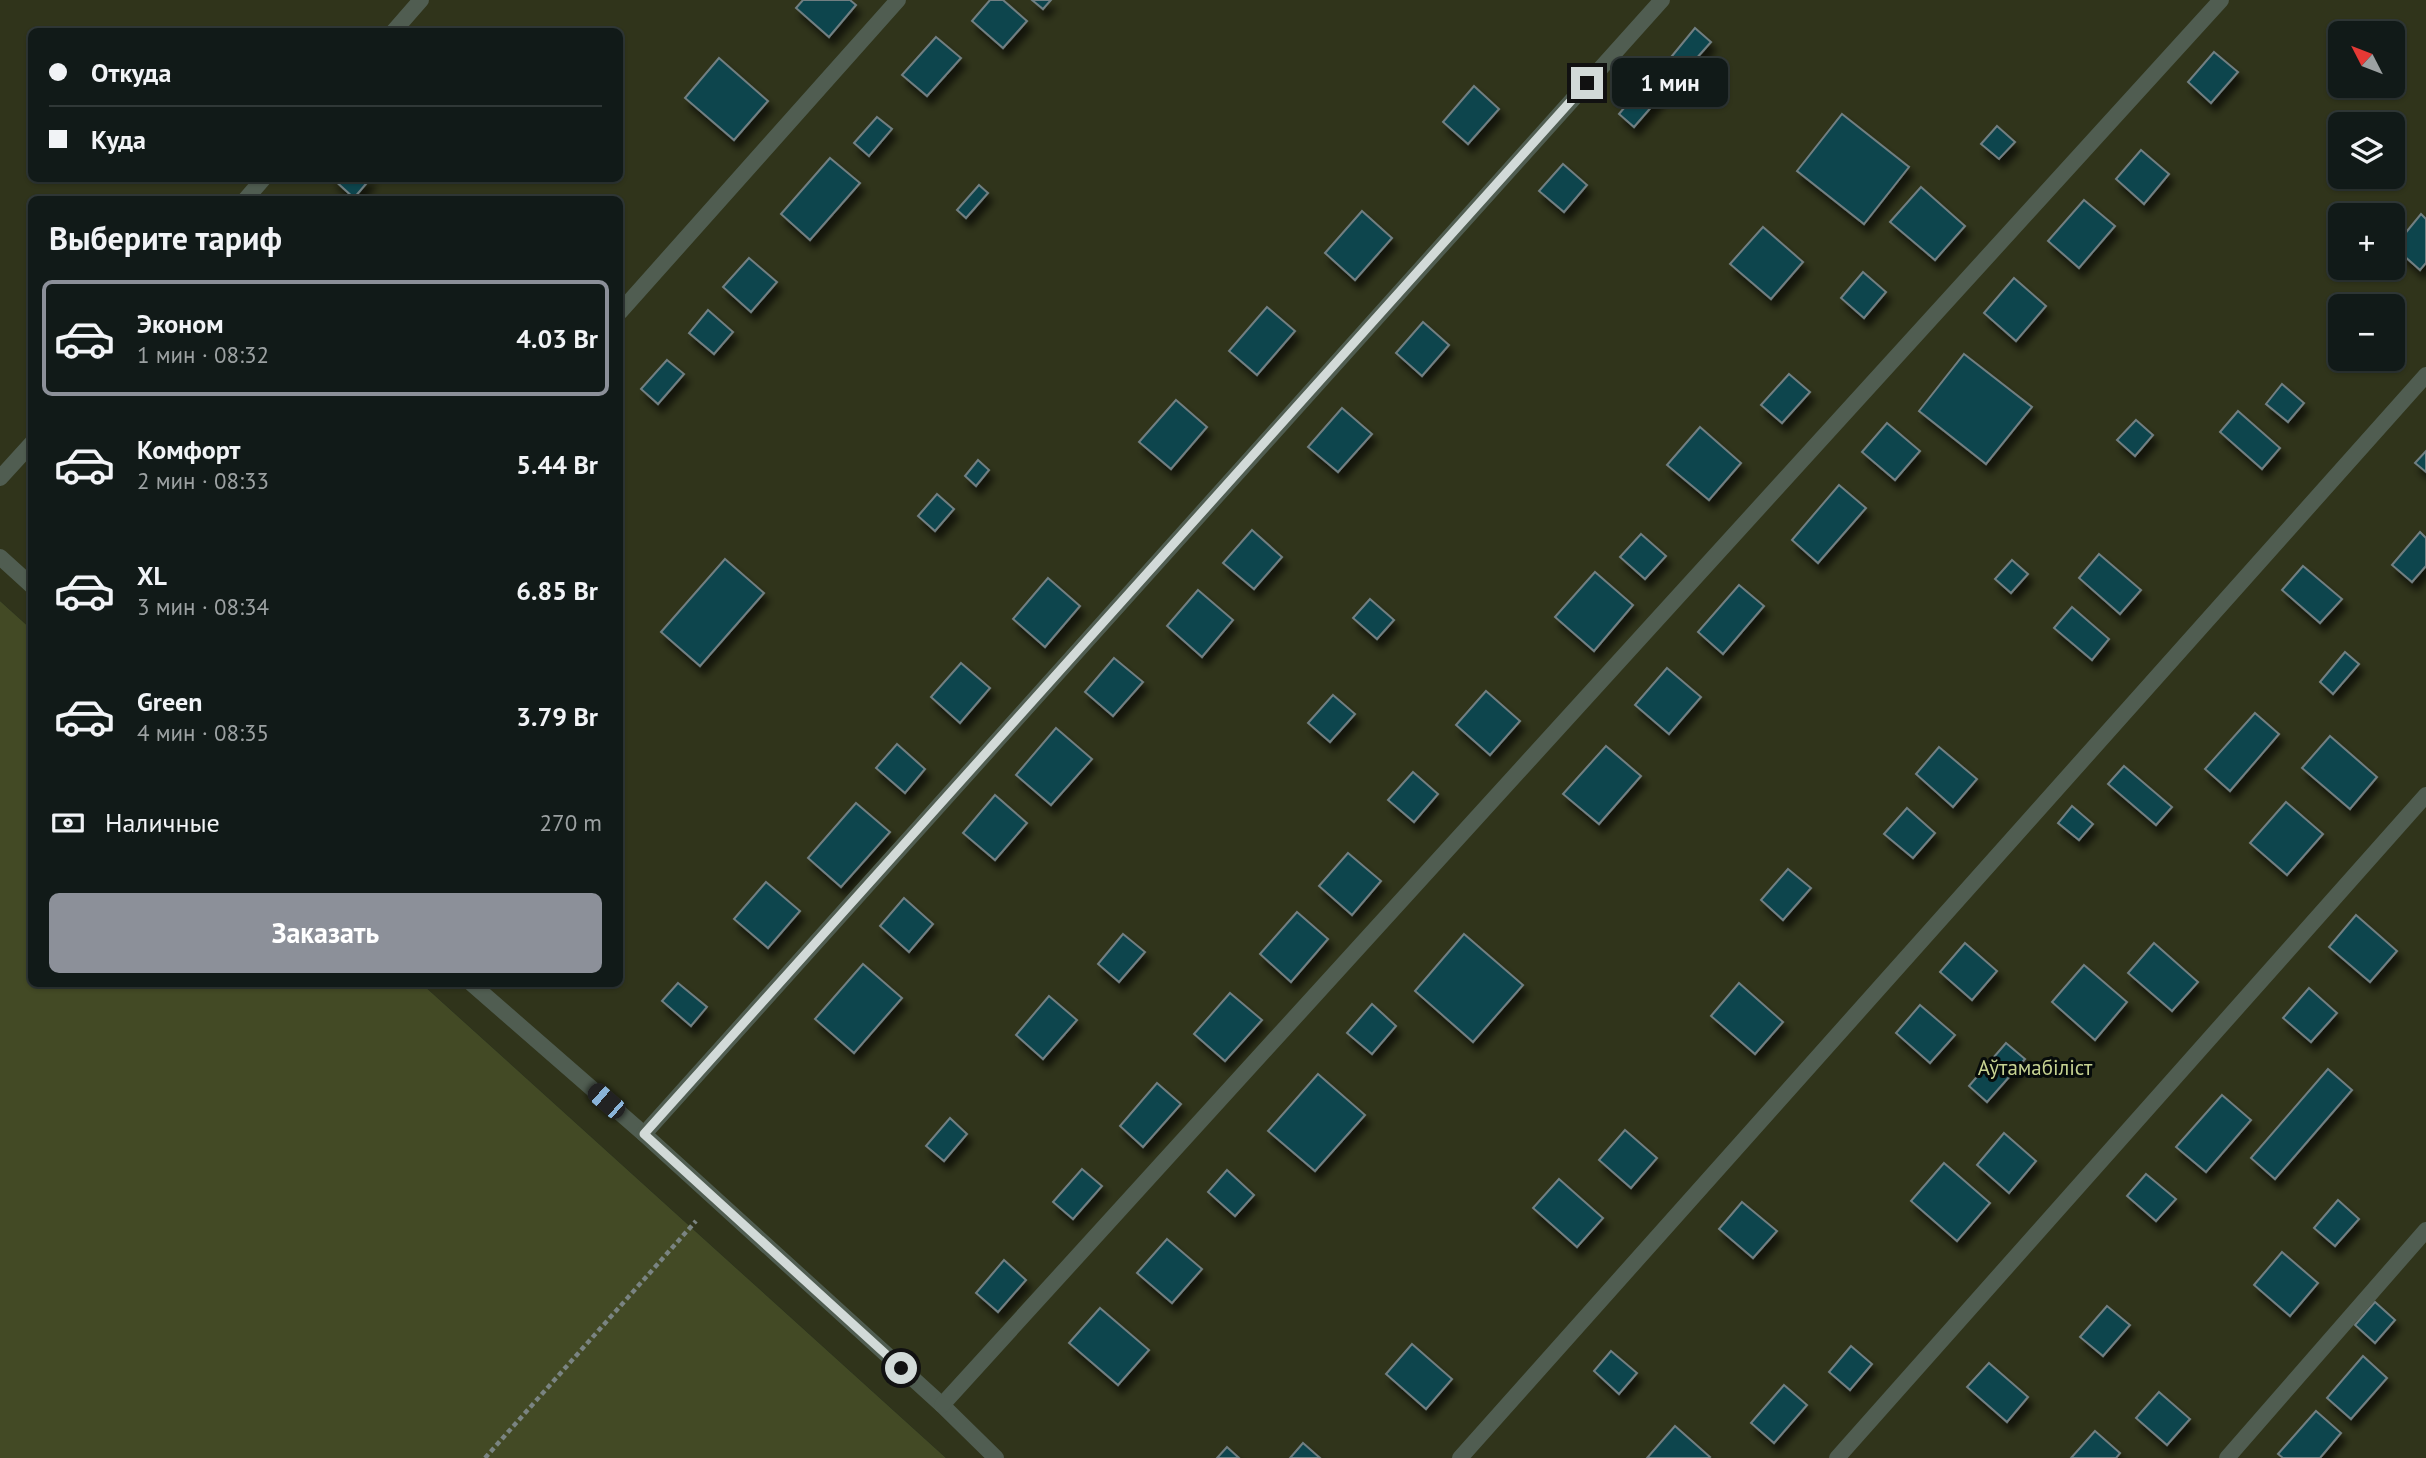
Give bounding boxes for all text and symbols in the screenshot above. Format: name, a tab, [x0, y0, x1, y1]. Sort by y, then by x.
north arrow	[2328, 21, 2404, 98]
map controls	[2328, 21, 2405, 371]
text: Откуда	[91, 56, 171, 89]
callout: 1 мин	[1612, 58, 1727, 108]
route end	[1571, 67, 1603, 99]
text: 1 мин	[1640, 68, 1700, 97]
button: layers	[2328, 112, 2405, 189]
text: Куда	[91, 123, 146, 156]
button: +	[2328, 203, 2405, 280]
text: Выберите тариф	[49, 217, 282, 259]
button: −	[2328, 294, 2405, 371]
icon: car	[53, 307, 116, 370]
text: Эконом	[137, 307, 224, 340]
text: 4.03 Br	[516, 322, 598, 355]
text: 1 мин · 08:32	[137, 340, 269, 369]
icon: car	[53, 433, 116, 496]
text: Комфорт	[137, 433, 240, 466]
text: 5.44 Br	[516, 448, 598, 481]
text: 2 мин · 08:33	[137, 466, 269, 495]
icon: car	[53, 559, 116, 622]
text: XL	[137, 559, 167, 592]
text: 6.85 Br	[516, 574, 598, 607]
text: 3 мин · 08:34	[137, 592, 269, 621]
icon: car	[53, 685, 116, 748]
text: Green	[137, 685, 202, 718]
text: 3.79 Br	[516, 700, 598, 733]
text: 4 мин · 08:35	[137, 718, 269, 747]
icon: cash	[49, 804, 87, 842]
text: Наличные	[105, 806, 220, 839]
text: 270 m	[540, 808, 602, 837]
button: Заказать	[49, 893, 602, 973]
park label: Аўтамабіліст	[1978, 1054, 2093, 1081]
car	[584, 1079, 629, 1123]
route start	[885, 1352, 917, 1384]

